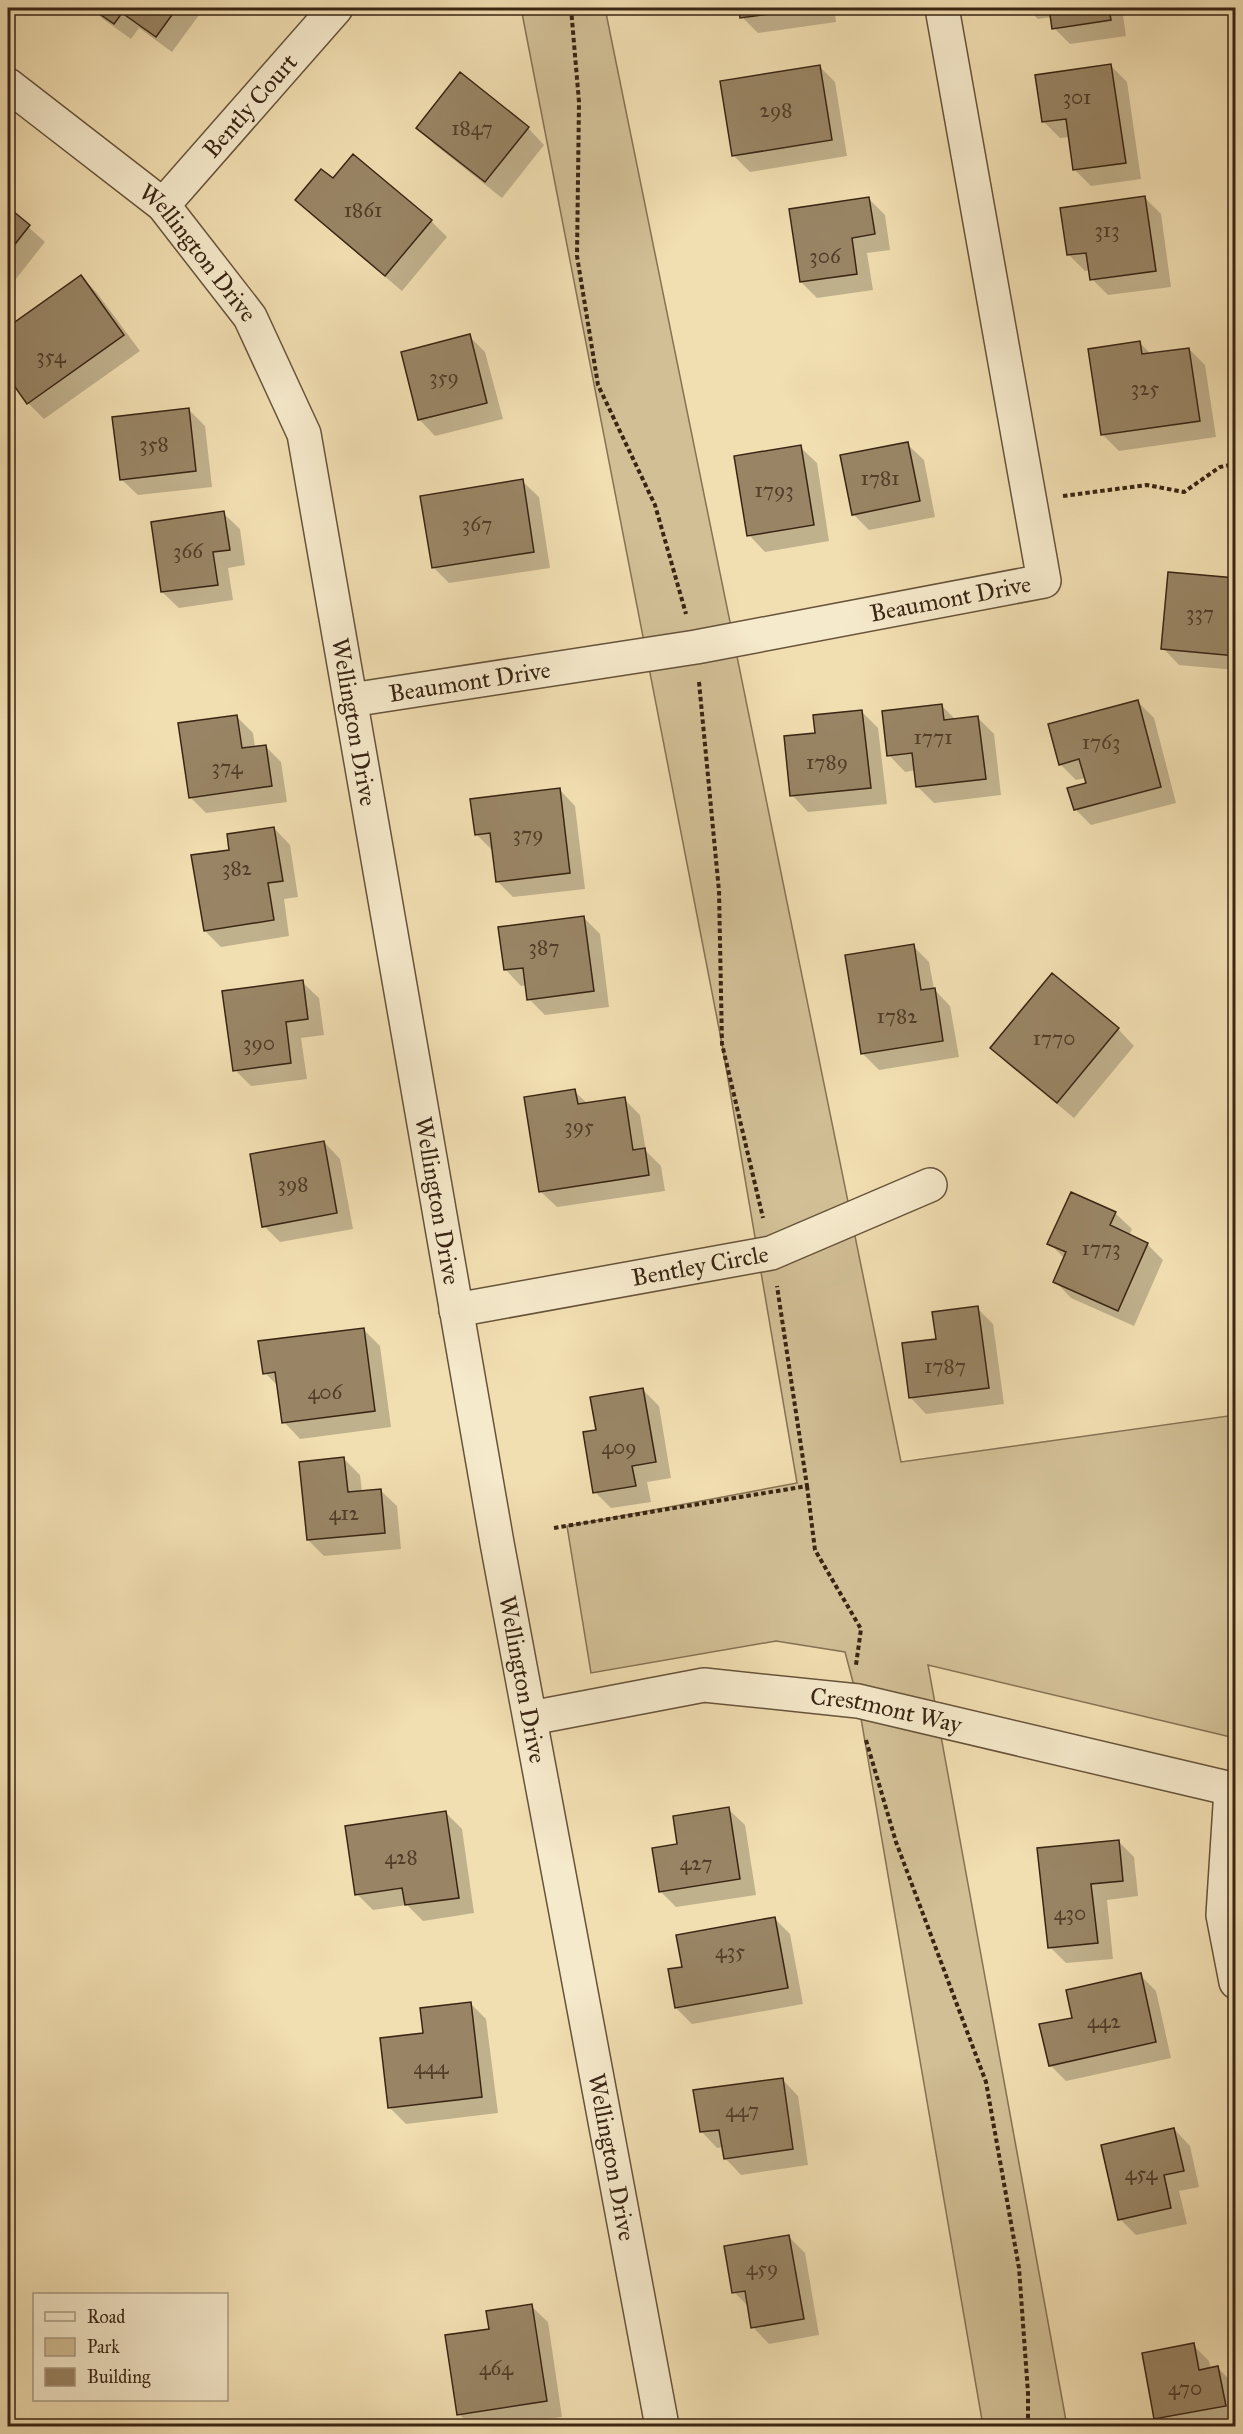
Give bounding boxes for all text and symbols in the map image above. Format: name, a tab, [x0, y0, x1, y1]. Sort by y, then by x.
street label: Bently Court	[196, 47, 304, 164]
house number: 301	[1063, 84, 1091, 110]
house number: 298	[760, 97, 792, 123]
house number: 1847	[451, 115, 493, 141]
street label: Wellington Drive	[133, 177, 263, 328]
house number: 1861	[344, 197, 382, 223]
house number: 313	[1094, 217, 1120, 243]
house number: 306	[809, 243, 842, 269]
house number: 354	[36, 343, 67, 369]
house number: 359	[429, 364, 459, 390]
house number: 325	[1131, 375, 1159, 401]
house number: 358	[139, 431, 169, 457]
house number: 1781	[861, 465, 899, 491]
house number: 1793	[754, 477, 794, 503]
house number: 367	[462, 511, 492, 537]
house number: 366	[173, 538, 204, 564]
street label: Beaumont Drive	[867, 569, 1033, 629]
house number: 337	[1186, 600, 1214, 626]
street label: Wellington Drive	[325, 636, 383, 808]
street label: Beaumont Drive	[387, 655, 553, 709]
house number: 1771	[913, 724, 953, 750]
house number: 1763	[1082, 729, 1120, 755]
house number: 1789	[806, 749, 848, 775]
house number: 374	[212, 754, 244, 780]
house number: 379	[513, 821, 543, 847]
house number: 382	[222, 855, 253, 881]
house number: 387	[529, 934, 559, 960]
house number: 1782	[876, 1003, 918, 1029]
house number: 1770	[1033, 1025, 1075, 1051]
house number: 390	[243, 1030, 275, 1056]
house number: 395	[564, 1113, 594, 1139]
street label: Wellington Drive	[408, 1114, 467, 1287]
house number: 398	[278, 1171, 308, 1197]
house number: 1773	[1081, 1235, 1121, 1261]
street label: Bentley Circle	[629, 1239, 771, 1293]
house number: 1787	[924, 1353, 966, 1379]
house number: 406	[308, 1379, 344, 1405]
house number: 409	[601, 1434, 637, 1460]
house number: 412	[329, 1500, 360, 1526]
street label: Wellington Drive	[492, 1593, 553, 1766]
street label: Crestmont Way	[809, 1681, 965, 1740]
house number: 428	[384, 1844, 418, 1870]
house number: 427	[680, 1850, 712, 1876]
house number: 430	[1054, 1900, 1086, 1926]
house number: 435	[715, 1938, 745, 1964]
house number: 442	[1087, 2008, 1122, 2034]
house number: 444	[413, 2054, 450, 2080]
street label: Wellington Drive	[581, 2071, 642, 2243]
house number: 447	[725, 2097, 759, 2123]
house number: 454	[1125, 2160, 1159, 2186]
house number: 459	[746, 2255, 778, 2281]
legend	[33, 2293, 228, 2401]
text: Road	[87, 2306, 125, 2328]
text: Park	[87, 2336, 120, 2358]
house number: 464	[479, 2355, 514, 2381]
text: Building	[87, 2366, 151, 2389]
house number: 470	[1168, 2375, 1202, 2401]

